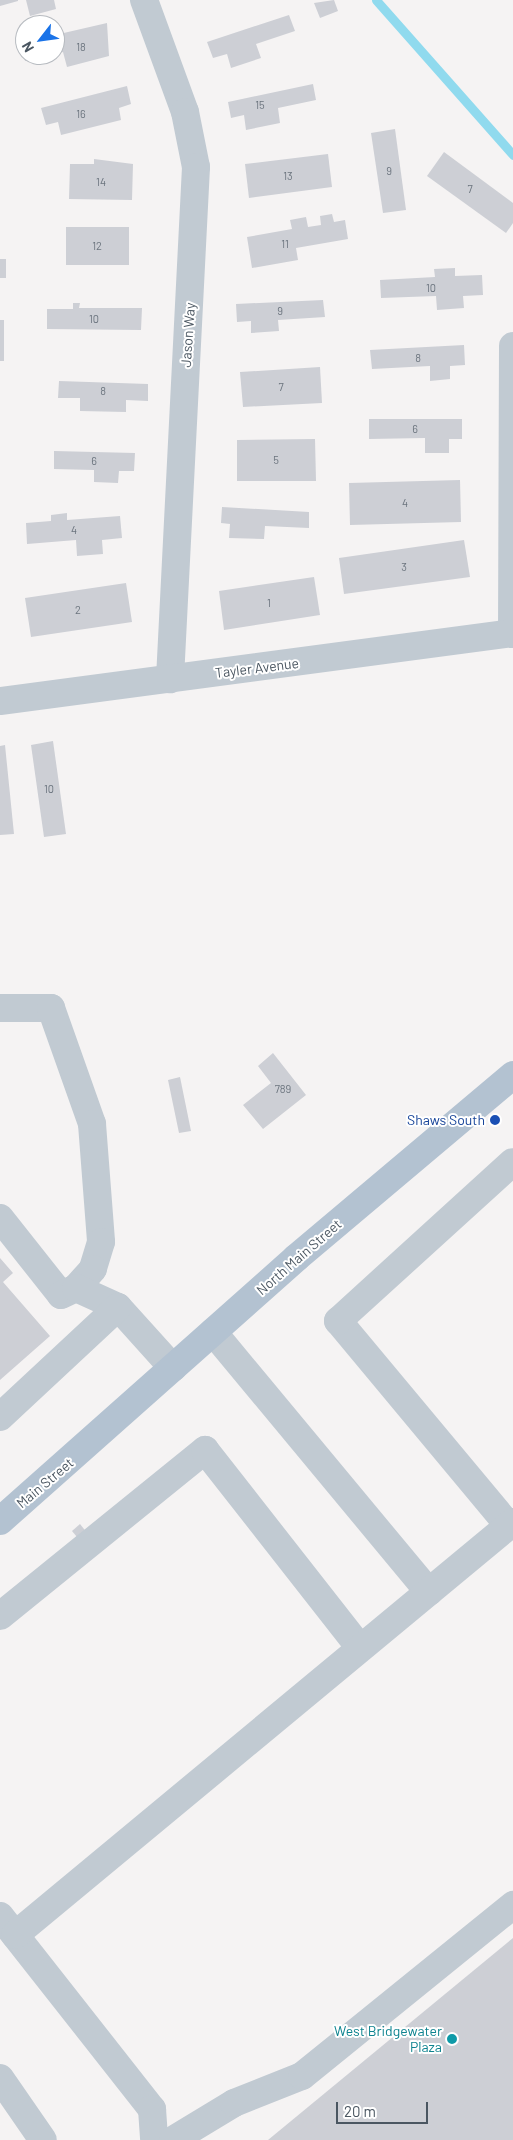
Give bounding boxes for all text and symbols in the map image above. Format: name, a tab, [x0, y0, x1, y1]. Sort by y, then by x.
north arrow	[15, 15, 65, 65]
text: N	[18, 39, 37, 56]
house number: 18	[76, 40, 86, 54]
house number: 15	[255, 98, 265, 112]
house number: 16	[76, 107, 86, 121]
house number: 9	[386, 164, 392, 178]
house number: 13	[283, 169, 293, 183]
house number: 14	[96, 175, 106, 189]
house number: 7	[467, 182, 473, 196]
house number: 11	[281, 237, 289, 251]
house number: 12	[92, 239, 102, 253]
house number: 10	[426, 281, 436, 295]
street label: Jason Way	[177, 302, 199, 368]
house number: 9	[277, 304, 283, 318]
house number: 10	[89, 312, 99, 326]
house number: 8	[415, 351, 421, 365]
house number: 7	[278, 380, 284, 394]
house number: 8	[100, 384, 106, 398]
house number: 6	[412, 422, 418, 436]
house number: 5	[273, 453, 279, 467]
house number: 6	[91, 454, 97, 468]
house number: 4	[402, 496, 408, 510]
house number: 4	[71, 523, 77, 537]
house number: 3	[401, 560, 407, 574]
house number: 1	[267, 596, 271, 610]
house number: 2	[75, 603, 81, 617]
street label: Tayler Avenue	[214, 655, 300, 681]
house number: 10	[44, 782, 54, 796]
house number: 789	[275, 1082, 291, 1096]
place label: Shaws South	[407, 1112, 485, 1128]
marker: Shaws South	[489, 1114, 501, 1126]
street label: North Main Street	[253, 1216, 345, 1298]
street label: Main Street	[13, 1454, 77, 1512]
place label: West Bridgewater Plaza	[334, 2023, 442, 2056]
marker: West Bridgewater Plaza	[446, 2033, 458, 2045]
scale bar	[338, 2092, 430, 2124]
text: 20 m	[344, 2102, 376, 2120]

